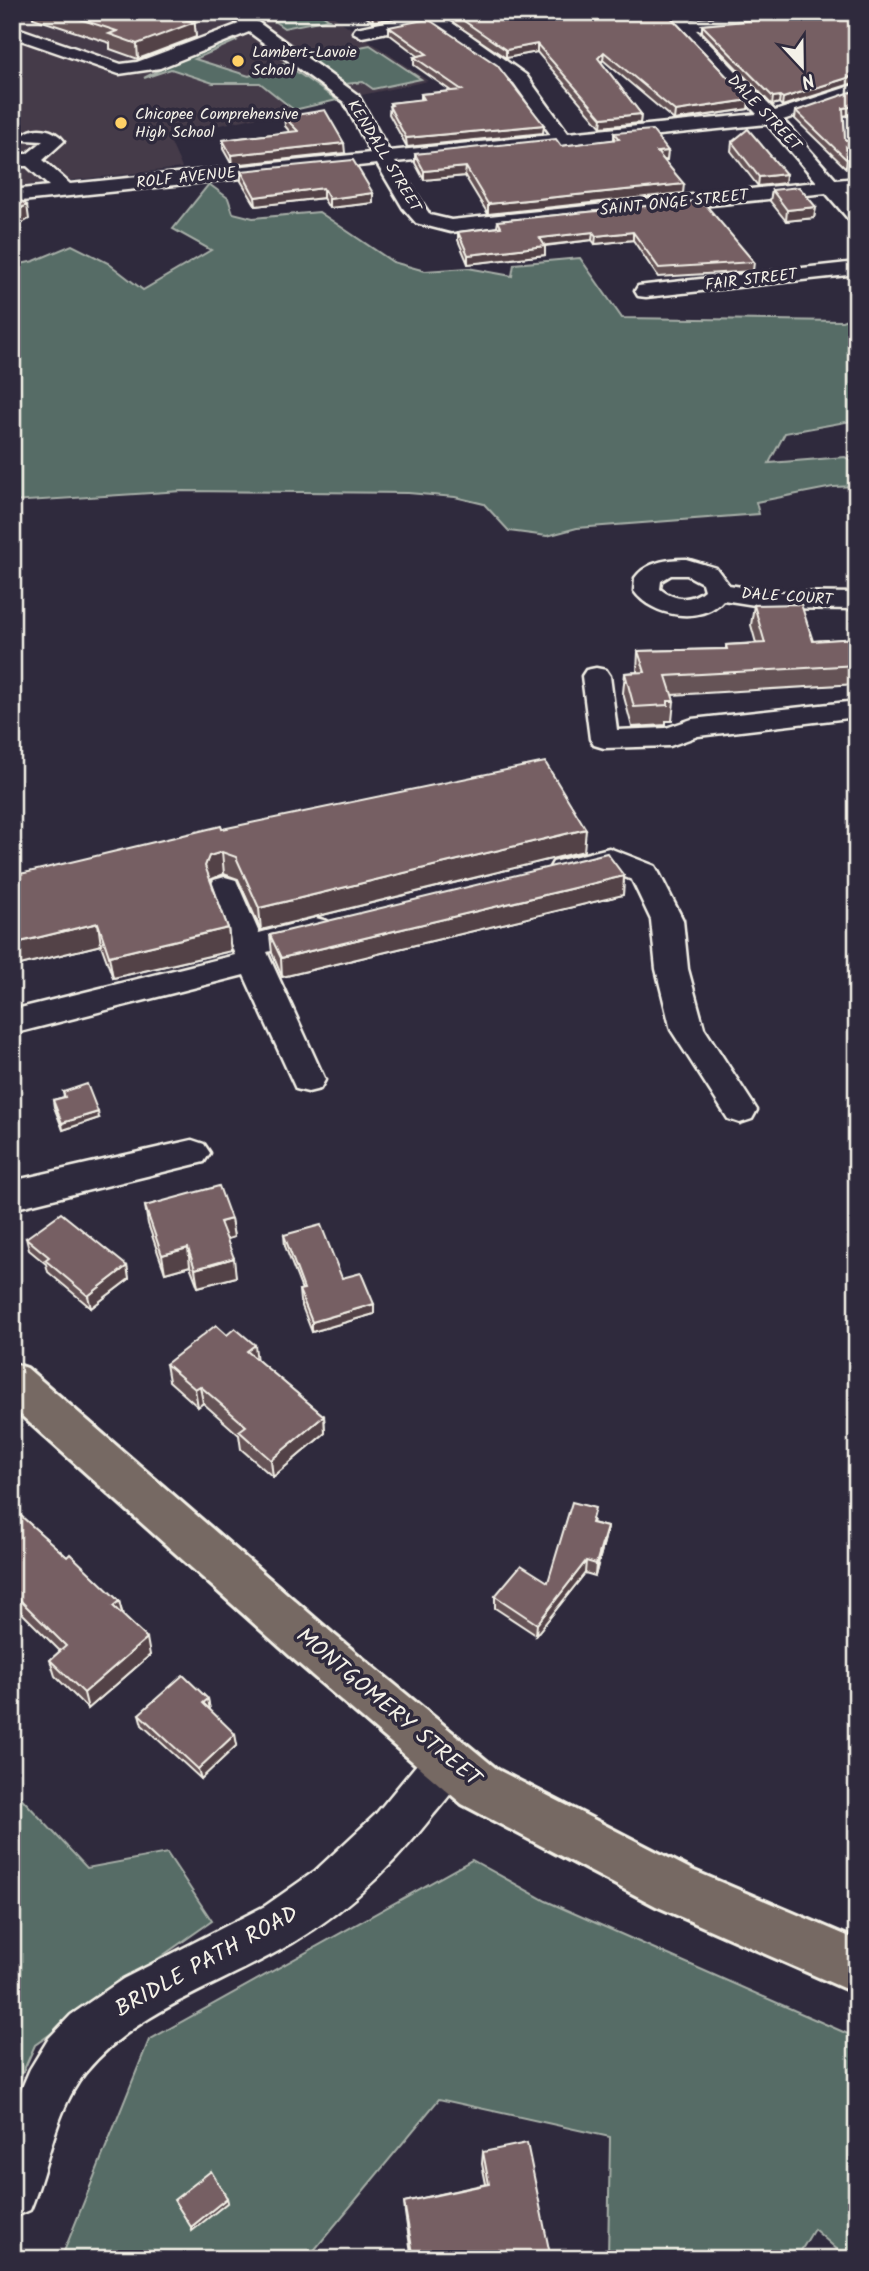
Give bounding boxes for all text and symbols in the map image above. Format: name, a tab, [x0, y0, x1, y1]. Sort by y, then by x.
north arrow	[768, 32, 838, 102]
place label: Lambert-Lavoie School	[252, 40, 357, 83]
marker: Lambert-Lavoie School	[230, 53, 246, 69]
text: N	[796, 64, 819, 96]
street label: DALE STREET	[721, 69, 808, 158]
street label: KENDALL STREET	[341, 95, 428, 218]
place label: Chicopee Comprehensive High School	[135, 102, 298, 145]
marker: Chicopee Comprehensive High School	[113, 115, 129, 131]
street label: ROLF AVENUE	[135, 160, 238, 196]
street label: SAINT ONGE STREET	[599, 183, 751, 223]
street label: FAIR STREET	[704, 262, 800, 298]
street label: DALE COURT	[741, 581, 835, 613]
street label: MONTGOMERY STREET	[287, 1619, 490, 1798]
street label: BRIDLE PATH ROAD	[109, 1896, 306, 2027]

